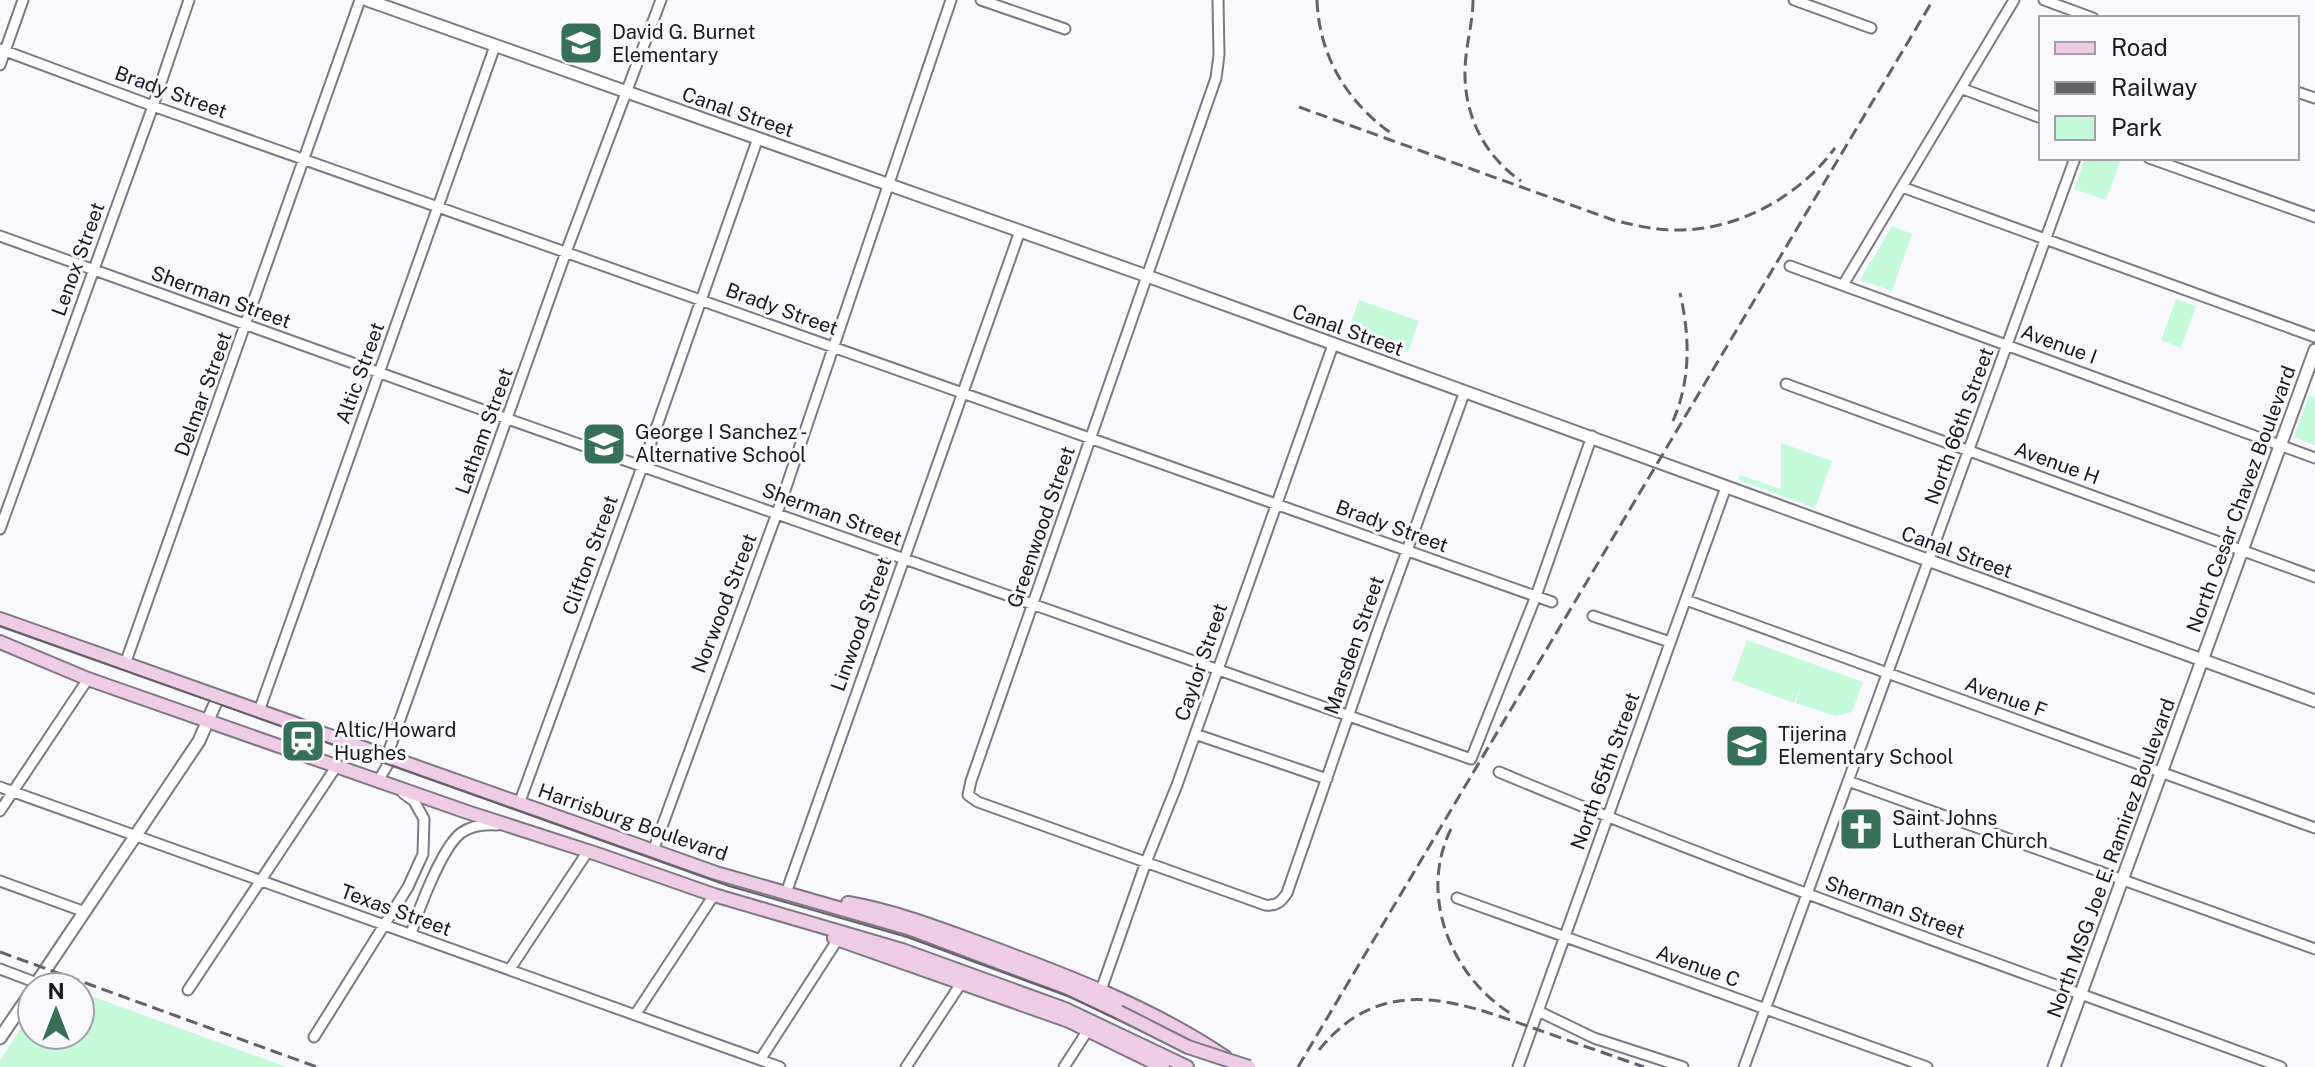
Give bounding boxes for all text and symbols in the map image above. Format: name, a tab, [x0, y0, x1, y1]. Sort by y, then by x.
legend	[2039, 16, 2299, 160]
school or university icon: David G. Burnet Elementary	[557, 19, 605, 67]
place label: David G. Burnet Elementary	[612, 20, 755, 67]
text: Road	[2111, 33, 2168, 61]
street label: Brady Street	[112, 61, 230, 123]
text: Railway	[2111, 73, 2197, 101]
street label: Canal Street	[679, 82, 797, 142]
text: Park	[2111, 113, 2162, 141]
street label: Lenox Street	[46, 199, 110, 319]
street label: Sherman Street	[148, 261, 294, 333]
street label: Brady Street	[723, 278, 841, 340]
street label: Canal Street	[1289, 299, 1407, 361]
street label: Altic Street	[331, 319, 389, 427]
street label: Avenue I	[2018, 319, 2100, 369]
street label: Delmar Street	[169, 329, 237, 459]
street label: North 66th Street	[1919, 344, 1999, 508]
street label: North Cesar Chavez Boulevard	[2182, 362, 2300, 636]
street label: Latham Street	[450, 365, 518, 497]
school or university icon: George I Sanchez - Alternative School	[580, 420, 628, 468]
place label: George I Sanchez - Alternative School	[635, 420, 808, 467]
street label: Avenue H	[2011, 437, 2103, 489]
street label: Greenwood Street	[1002, 443, 1080, 611]
street label: Sherman Street	[759, 478, 905, 550]
street label: Clifton Street	[557, 492, 623, 618]
street label: Brady Street	[1333, 495, 1451, 557]
street label: Canal Street	[1898, 521, 2016, 583]
street label: Norwood Street	[686, 530, 762, 676]
street label: Linwood Street	[826, 554, 896, 694]
street label: Marsden Street	[1319, 573, 1389, 717]
street label: Caylor Street	[1170, 600, 1232, 724]
street label: Avenue F	[1962, 671, 2050, 723]
street label: North 65th Street	[1565, 689, 1645, 853]
street label: North MSG Joe E. Ramirez Boulevard	[2042, 695, 2180, 1021]
station icon: Altic/Howard Hughes	[279, 717, 327, 765]
place label: Altic/Howard Hughes	[334, 718, 456, 765]
school or university icon: Tijerina Elementary School	[1723, 722, 1771, 770]
place label: Tijerina Elementary School	[1778, 722, 1953, 769]
street label: Harrisburg Boulevard	[535, 778, 731, 866]
church icon: Saint Johns Lutheran Church	[1837, 805, 1885, 853]
place label: Saint Johns Lutheran Church	[1892, 806, 2048, 853]
street label: Sherman Street	[1822, 871, 1968, 943]
street label: Texas Street	[337, 879, 455, 941]
street label: Avenue C	[1653, 940, 1743, 992]
north arrow	[16, 971, 96, 1051]
text: N	[47, 978, 65, 1004]

